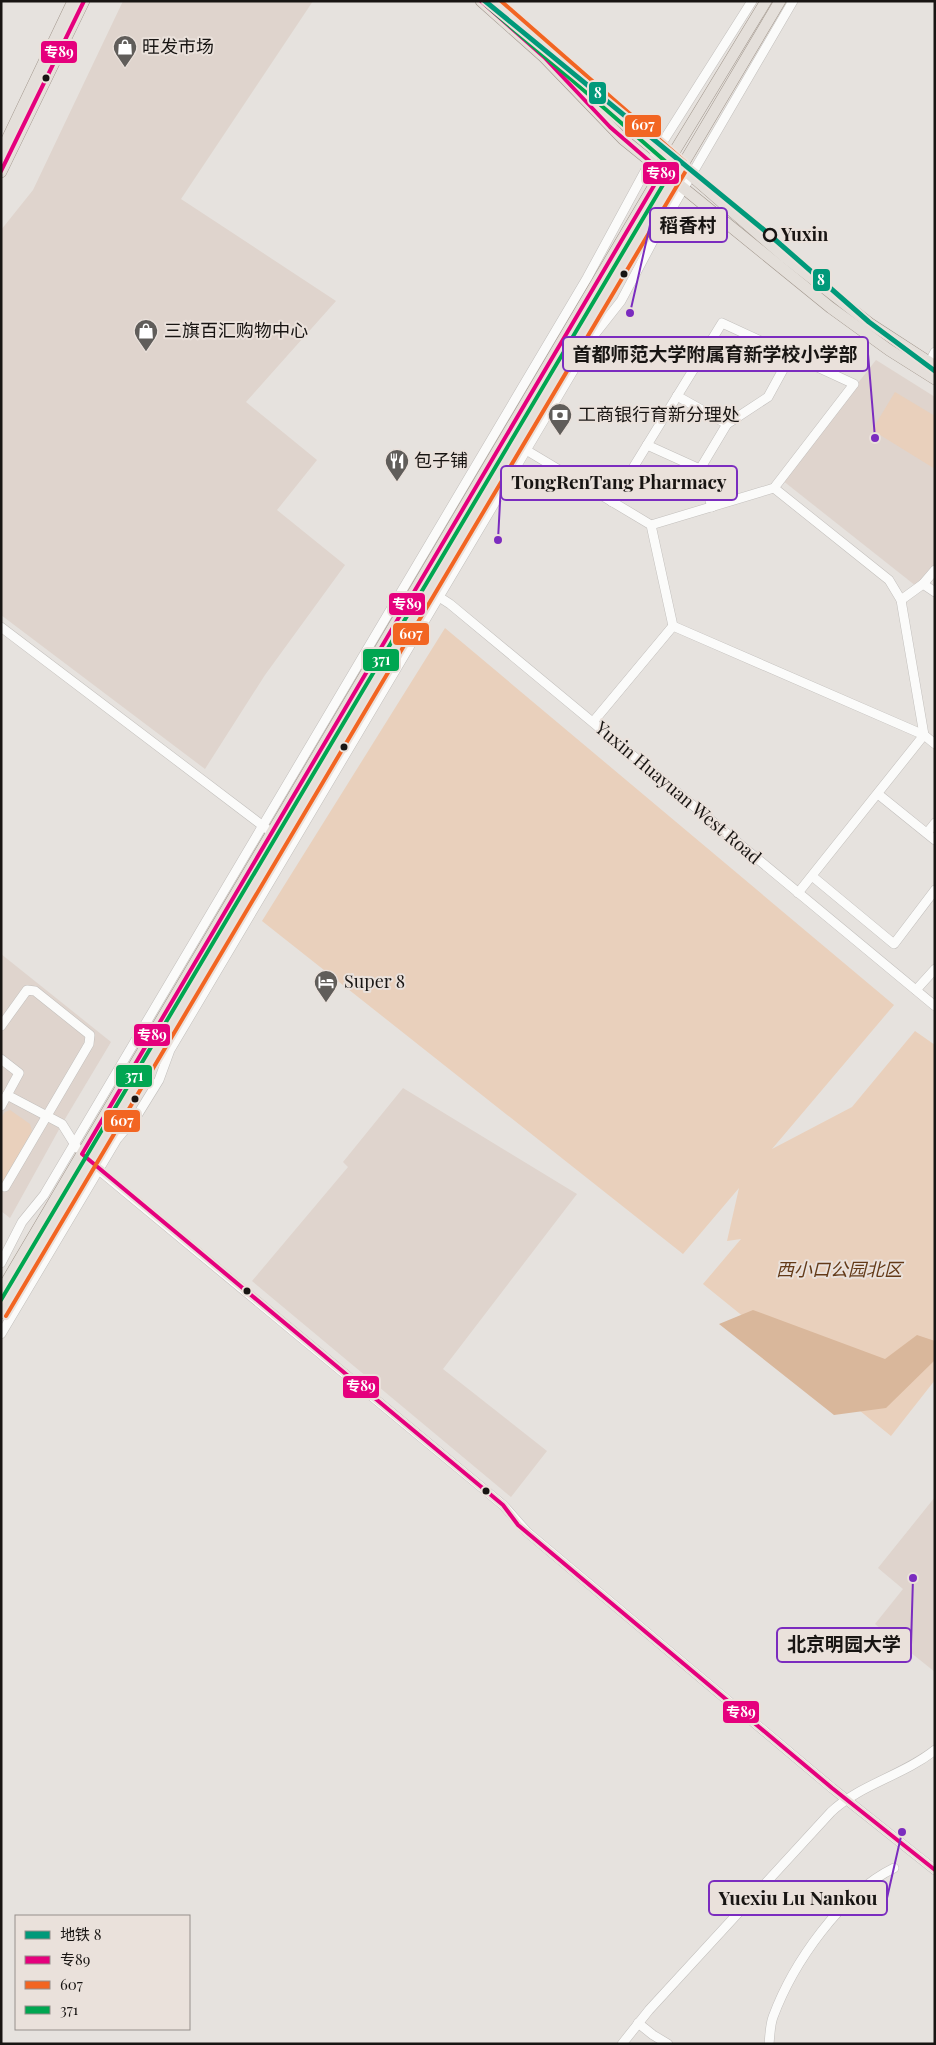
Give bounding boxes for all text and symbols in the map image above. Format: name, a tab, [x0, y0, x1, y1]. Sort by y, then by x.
shop icon: 旺发市场	[112, 34, 138, 68]
place label: 旺发市场	[142, 34, 214, 58]
line badge: 专89	[40, 40, 78, 64]
text: 专89	[44, 42, 74, 61]
unlabelled marker	[41, 73, 51, 83]
line badge: 8	[588, 81, 607, 105]
text: 8	[594, 83, 602, 102]
line badge: 607	[624, 114, 662, 138]
text: 607	[631, 115, 655, 134]
line badge: 专89	[642, 161, 680, 185]
text: 专89	[646, 163, 676, 182]
callout: 稻香村	[650, 208, 727, 242]
text: 稻香村	[659, 211, 717, 237]
place label: Yuxin	[780, 222, 828, 246]
marker: Yuxin	[763, 228, 777, 242]
line badge: 8	[812, 268, 831, 292]
unlabelled marker	[619, 269, 629, 279]
text: 8	[817, 270, 825, 289]
shop icon: 三旗百汇购物中心	[133, 318, 159, 352]
place label: 三旗百汇购物中心	[164, 318, 308, 342]
callout: 首都师范大学附属育新学校小学部	[563, 337, 868, 371]
text: 首都师范大学附属育新学校小学部	[572, 340, 858, 366]
bank icon: 工商银行育新分理处	[547, 402, 573, 436]
place label: 工商银行育新分理处	[578, 402, 740, 426]
restaurant icon: 包子铺	[384, 448, 410, 482]
place label: 包子铺	[414, 448, 468, 472]
callout: TongRenTang Pharmacy	[501, 466, 737, 500]
text: TongRenTang Pharmacy	[511, 468, 727, 494]
line badge: 专89	[388, 592, 426, 616]
text: 专89	[392, 594, 422, 613]
line badge: 607	[392, 622, 430, 646]
text: 607	[399, 624, 423, 643]
line badge: 371	[362, 648, 400, 672]
text: 371	[372, 650, 390, 669]
street label: Yuxin Huayuan West Road	[590, 715, 767, 869]
unlabelled marker	[339, 742, 349, 752]
hotel icon: Super 8	[313, 969, 339, 1003]
place label: Super 8	[344, 969, 405, 993]
line badge: 专89	[133, 1023, 171, 1047]
text: 专89	[137, 1025, 167, 1044]
line badge: 371	[115, 1064, 153, 1088]
text: 371	[125, 1066, 143, 1085]
unlabelled marker	[130, 1094, 140, 1104]
line badge: 607	[103, 1109, 141, 1133]
text: 607	[110, 1111, 134, 1130]
park label: 西小口公园北区	[776, 1257, 905, 1281]
unlabelled marker	[242, 1286, 252, 1296]
line badge: 专89	[342, 1375, 380, 1399]
text: 专89	[346, 1376, 376, 1395]
unlabelled marker	[481, 1486, 491, 1496]
callout: 北京明园大学	[777, 1628, 911, 1662]
text: 北京明园大学	[787, 1630, 901, 1656]
line badge: 专89	[722, 1700, 760, 1724]
text: 专89	[726, 1702, 756, 1721]
callout: Yuexiu Lu Nankou	[709, 1881, 887, 1915]
text: Yuexiu Lu Nankou	[718, 1884, 878, 1910]
legend	[15, 1915, 190, 2030]
text: 地铁 8	[60, 1924, 102, 1944]
text: 专89	[60, 1949, 90, 1969]
text: 607	[60, 1974, 83, 1994]
text: 371	[60, 1999, 79, 2019]

